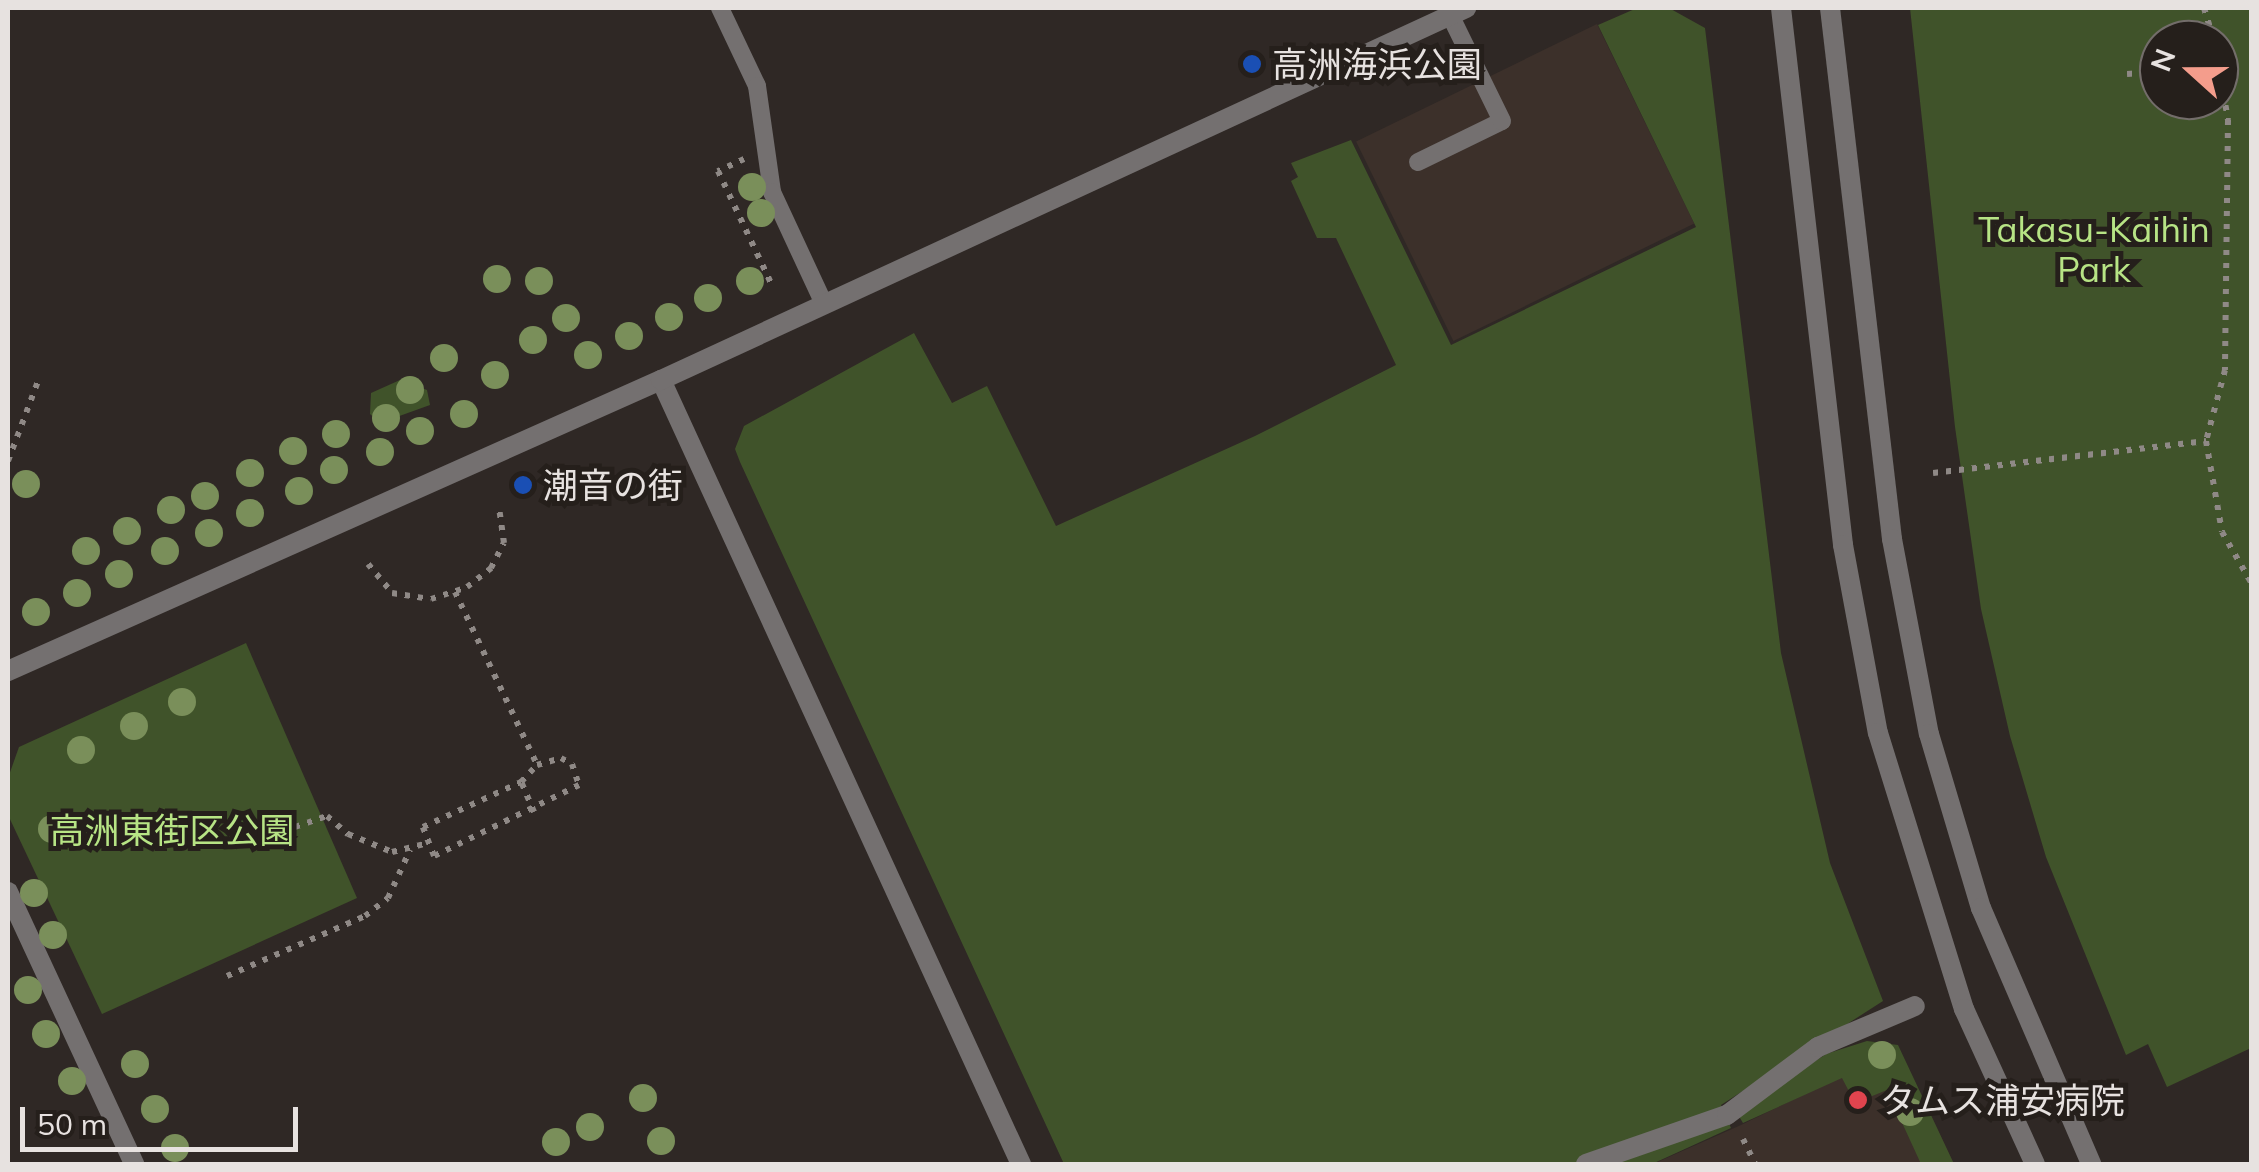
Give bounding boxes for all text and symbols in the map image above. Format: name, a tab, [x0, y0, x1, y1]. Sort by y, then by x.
north arrow	[2139, 20, 2239, 120]
place label: 高洲海浜公園	[1272, 43, 1482, 85]
text: N	[2142, 44, 2183, 76]
marker: 高洲海浜公園	[1241, 53, 1263, 75]
park label: Takasu-Kaihin Park	[1978, 208, 2210, 290]
place label: 潮音の街	[543, 464, 683, 506]
marker: 潮音の街	[512, 474, 534, 496]
park label: 高洲東街区公園	[50, 809, 294, 851]
place label: タムス浦安病院	[1880, 1079, 2125, 1121]
scale bar	[25, 1087, 302, 1149]
marker: タムス浦安病院	[1845, 1087, 1871, 1113]
text: 50 m	[37, 1105, 107, 1143]

